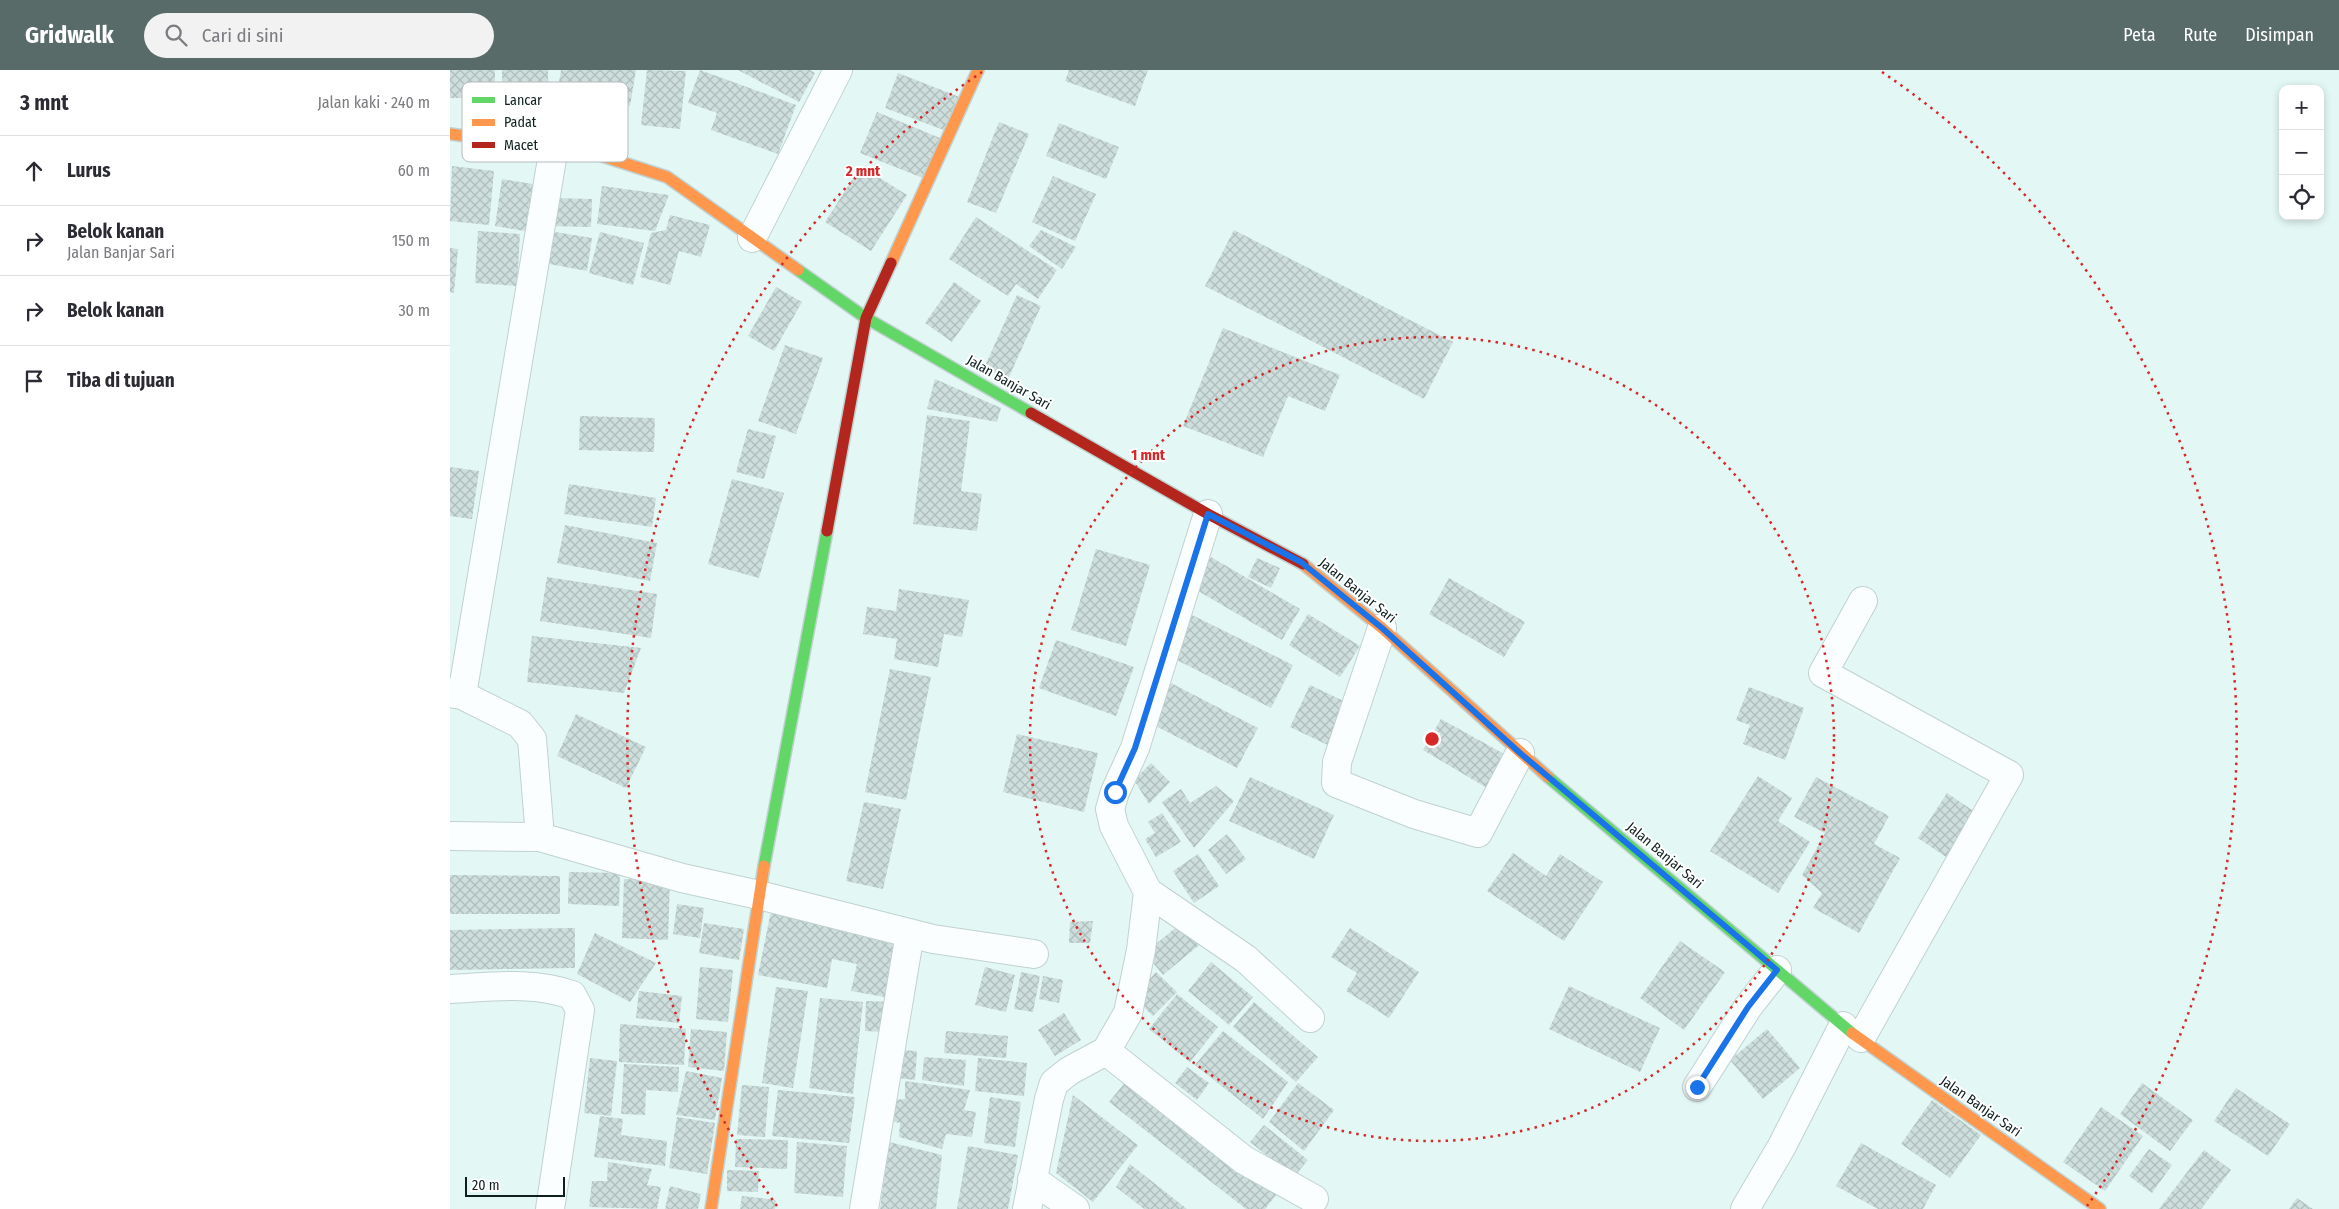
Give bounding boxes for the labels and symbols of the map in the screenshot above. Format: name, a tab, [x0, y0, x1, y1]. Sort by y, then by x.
legend	[462, 82, 628, 162]
text: Lancar	[504, 92, 542, 109]
text: Padat	[504, 114, 537, 131]
text: Macet	[504, 137, 538, 154]
text: 2 mnt	[845, 162, 881, 180]
street label: Jalan Banjar Sari	[964, 351, 1054, 413]
text: 1 mnt	[1131, 446, 1166, 464]
street label: Jalan Banjar Sari	[1316, 554, 1400, 627]
centre of rings	[1423, 730, 1441, 748]
route start	[1104, 781, 1127, 804]
street label: Jalan Banjar Sari	[1623, 819, 1706, 892]
street label: Jalan Banjar Sari	[1937, 1072, 2024, 1140]
route end	[1686, 1076, 1709, 1099]
scale bar	[465, 1174, 565, 1197]

